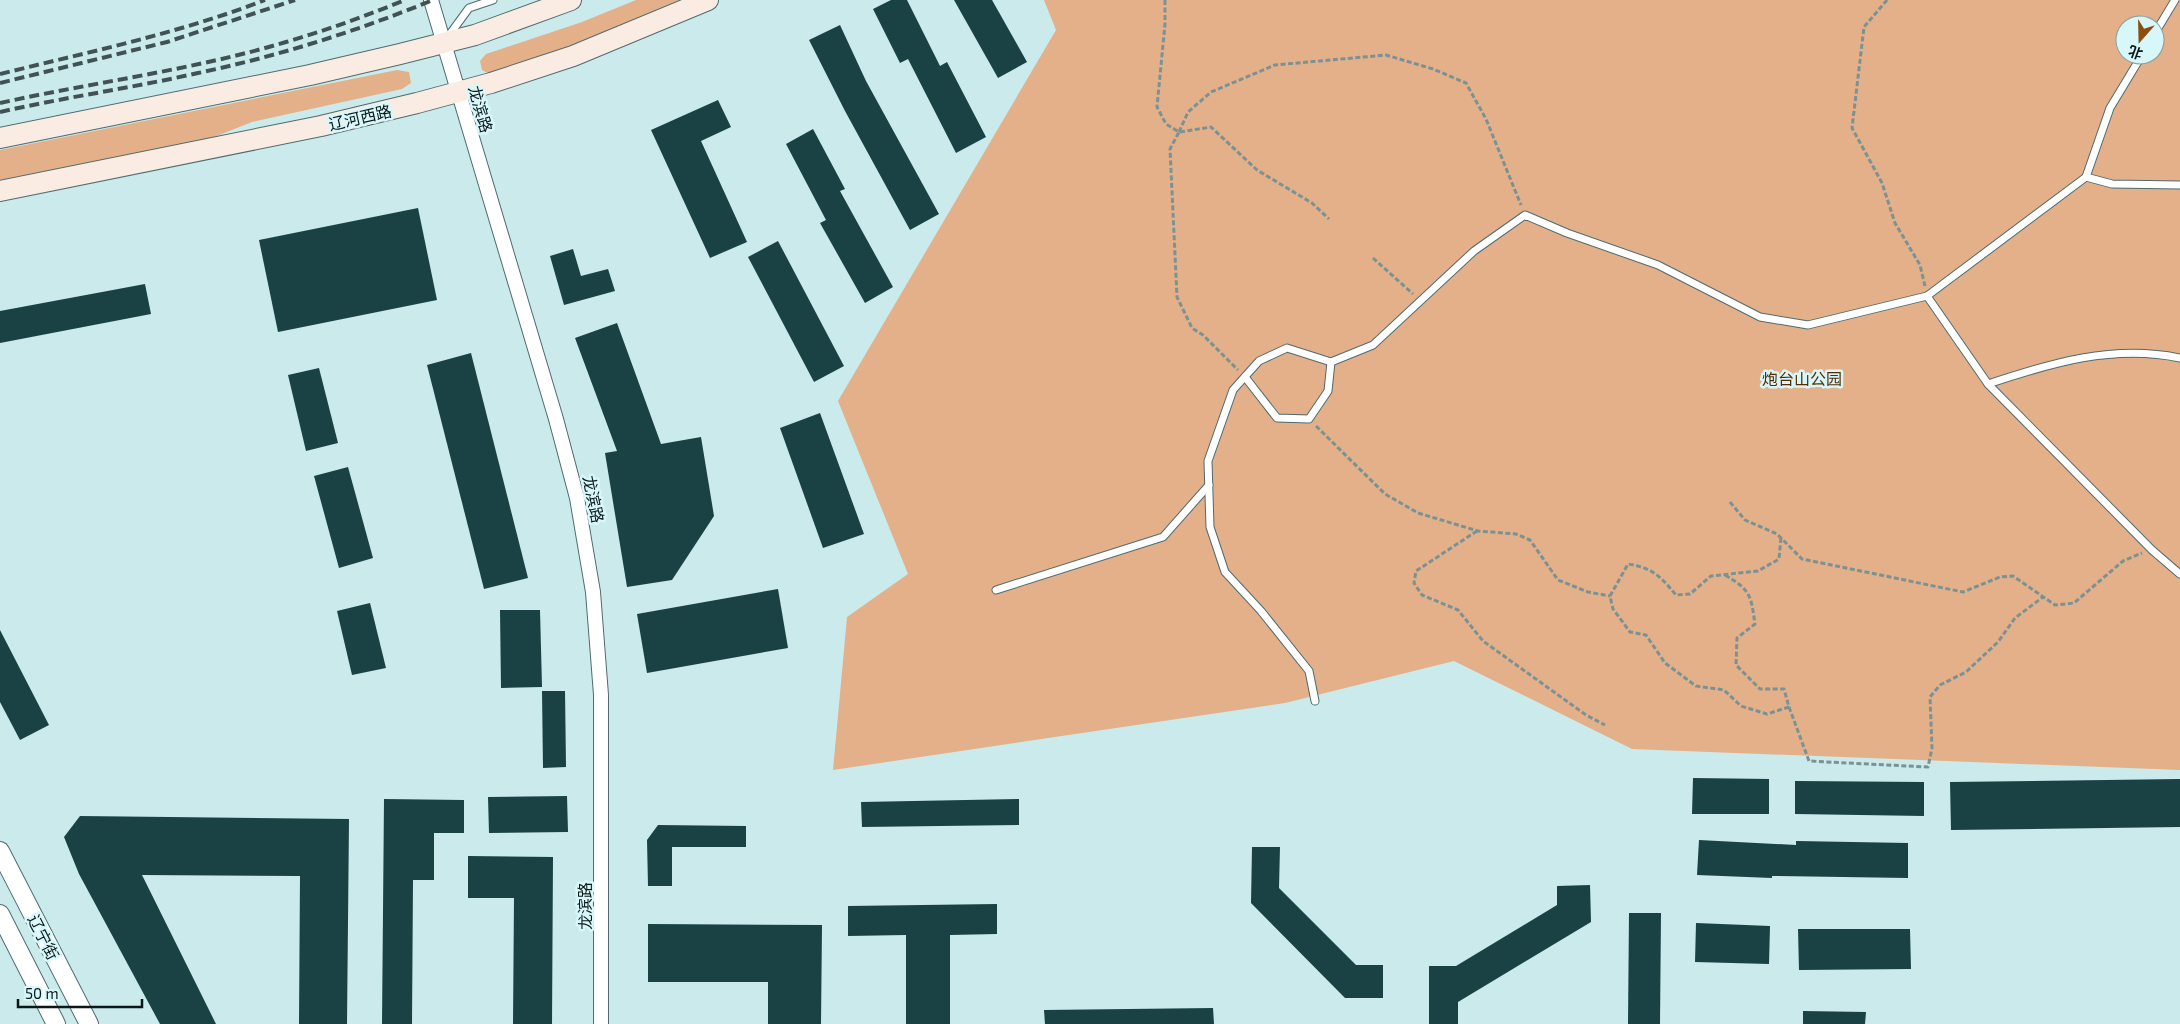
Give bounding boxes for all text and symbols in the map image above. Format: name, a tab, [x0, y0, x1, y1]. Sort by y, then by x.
north arrow	[2115, 15, 2165, 65]
text: 北	[2126, 42, 2145, 63]
street label: 龙滨路	[465, 83, 497, 135]
street label: 辽河西路	[327, 101, 393, 133]
park label: 炮台山公园	[1762, 369, 1842, 388]
street label: 龙滨路	[580, 474, 608, 524]
street label: 龙滨路	[575, 882, 594, 930]
street label: 辽宁街	[25, 911, 63, 963]
scale bar	[18, 976, 141, 1008]
text: 50 m	[25, 984, 59, 1002]

